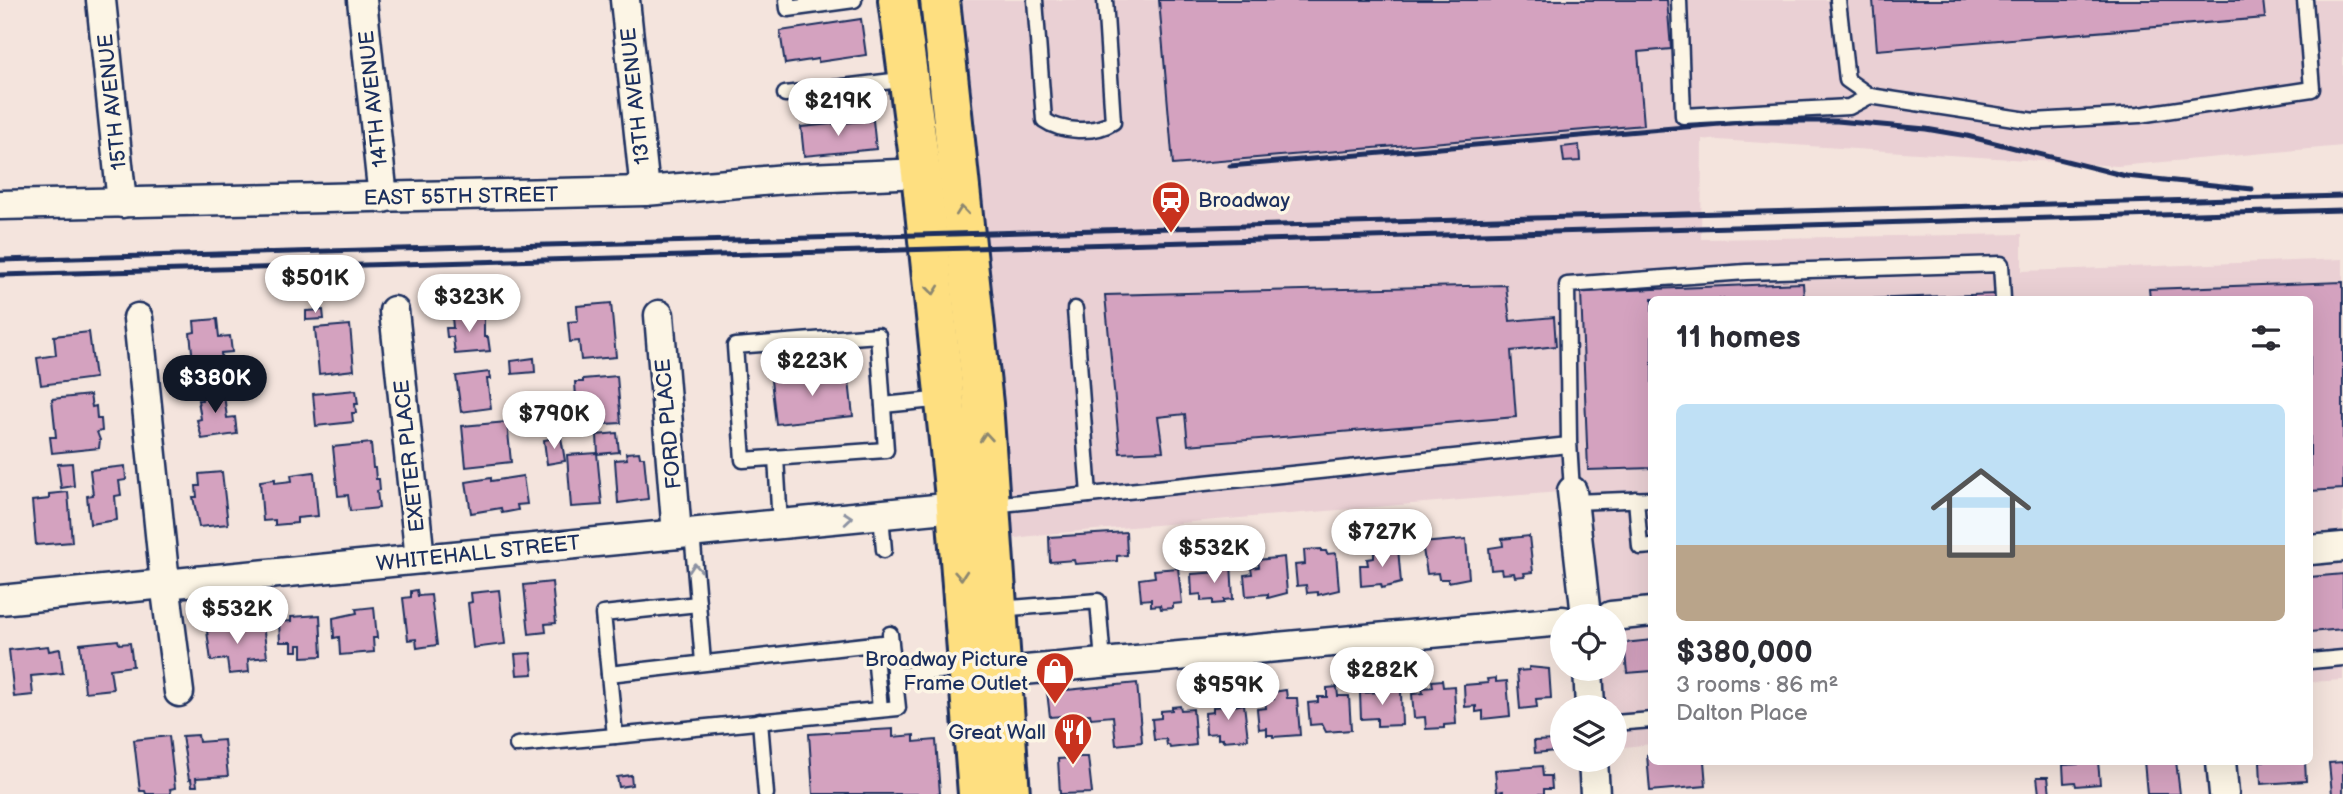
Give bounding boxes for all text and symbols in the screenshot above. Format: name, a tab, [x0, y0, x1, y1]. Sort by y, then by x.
street label: 13TH AVENUE	[616, 26, 655, 166]
street label: 14TH AVENUE	[354, 29, 393, 169]
street label: 15TH AVENUE	[93, 33, 132, 171]
pin: $219K	[789, 78, 887, 138]
text: $219K	[804, 87, 872, 115]
station icon: Broadway	[1150, 179, 1192, 234]
street label: EAST 55TH STREET	[363, 182, 559, 211]
place label: Broadway	[1198, 188, 1290, 213]
one-way arrow	[955, 205, 970, 217]
pin: $501K	[266, 256, 364, 315]
text: $501K	[281, 264, 349, 292]
pin: $323K	[420, 274, 518, 334]
text: $323K	[434, 283, 504, 311]
one-way arrow	[925, 284, 940, 296]
icon: filters	[2247, 319, 2285, 357]
text: 11 homes	[1676, 320, 1800, 356]
pin: $223K	[763, 338, 861, 398]
text: $223K	[776, 347, 848, 375]
pin: $380K	[166, 356, 264, 415]
street label: FORD PLACE	[650, 358, 687, 490]
text: $380K	[179, 364, 251, 392]
street label: EXETER PLACE	[389, 379, 430, 533]
pin: $790K	[505, 392, 603, 451]
text: $790K	[518, 400, 590, 428]
one-way arrow	[979, 432, 994, 443]
icon: home	[1918, 450, 2044, 576]
pin: $727K	[1333, 510, 1431, 569]
one-way arrow	[843, 511, 854, 526]
text: $727K	[1347, 518, 1417, 546]
pin: $532K	[1165, 526, 1263, 585]
street label: WHITEHALL STREET	[375, 530, 582, 577]
text: $532K	[1178, 534, 1250, 562]
one-way arrow	[688, 562, 703, 573]
one-way arrow	[953, 570, 968, 581]
pin: $532K	[188, 586, 286, 646]
text: $532K	[201, 595, 273, 623]
map controls	[1550, 604, 1627, 772]
button: locate	[1550, 604, 1627, 681]
text: $380,000	[1676, 635, 1813, 671]
place label: Broadway Picture Frame Outlet	[865, 647, 1029, 696]
pin: $282K	[1333, 648, 1431, 707]
shop icon: Broadway Picture Frame Outlet	[1034, 650, 1076, 705]
text: $282K	[1346, 656, 1418, 684]
pin: $959K	[1179, 662, 1277, 722]
text: $959K	[1192, 671, 1264, 699]
text: 3 rooms · 86 m²	[1676, 671, 1838, 699]
button: layers	[1550, 695, 1627, 772]
text: Dalton Place	[1676, 699, 1808, 727]
restaurant icon: Great Wall	[1052, 711, 1094, 766]
place label: Great Wall	[948, 720, 1046, 745]

